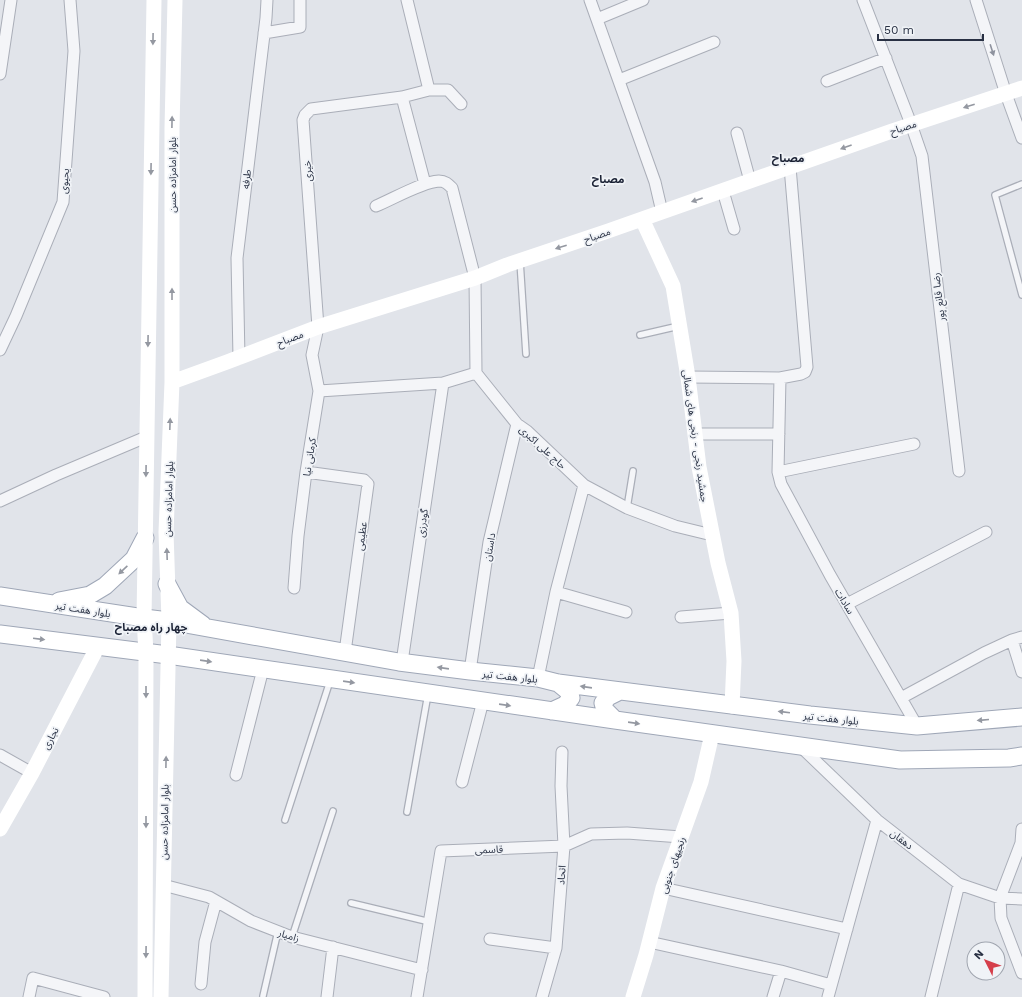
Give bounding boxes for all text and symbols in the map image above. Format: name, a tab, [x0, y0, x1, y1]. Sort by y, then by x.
scale bar	[878, 16, 983, 42]
text: 50 m	[884, 23, 914, 37]
one-way arrow	[150, 33, 156, 46]
one-way arrow	[990, 45, 996, 57]
one-way arrow	[963, 103, 975, 109]
one-way arrow	[169, 115, 175, 128]
street label: مصباح	[888, 118, 919, 139]
street label: بلوار امامزاده حسن	[167, 137, 179, 213]
one-way arrow	[839, 144, 851, 150]
district label: مصباح	[772, 152, 804, 166]
street label: خیری	[301, 160, 315, 182]
one-way arrow	[148, 163, 154, 176]
street label: یحیوی	[58, 168, 72, 194]
street label: طرفه	[240, 168, 254, 190]
district label: مصباح	[592, 173, 624, 187]
one-way arrow	[691, 197, 703, 203]
street label: مصباح	[582, 226, 613, 247]
one-way arrow	[554, 244, 566, 250]
street label: رضا قانع پور	[930, 271, 949, 323]
one-way arrow	[169, 287, 175, 300]
street label: مصباح	[275, 328, 306, 350]
one-way arrow	[145, 335, 151, 348]
street label: جمشید رنجی - رنجی های شمالی	[680, 369, 710, 503]
one-way arrow	[167, 418, 174, 430]
street label: حاج علی اکبری	[516, 424, 568, 473]
street label: کرمانی نیا	[301, 436, 319, 477]
street label: بلوار امامزاده حسن	[162, 461, 176, 537]
one-way arrow	[143, 465, 149, 478]
street label: گودرزی	[415, 507, 431, 538]
street label: عظیمی	[354, 521, 369, 551]
street label: داستان	[482, 532, 497, 562]
one-way arrow	[163, 548, 170, 560]
one-way arrow	[118, 565, 127, 574]
street label: سادات	[833, 586, 857, 616]
street label: بلوار هفت تیر	[53, 600, 112, 620]
district label: چهار راه مصباح	[115, 621, 187, 635]
one-way arrow	[33, 636, 45, 642]
one-way arrow	[200, 658, 212, 664]
one-way arrow	[437, 665, 449, 671]
street label: بلوار هفت تیر	[481, 668, 538, 686]
one-way arrow	[343, 679, 355, 685]
one-way arrow	[580, 684, 592, 690]
one-way arrow	[143, 686, 149, 699]
one-way arrow	[499, 702, 511, 708]
one-way arrow	[778, 709, 790, 715]
street label: بلوار هفت تیر	[802, 710, 859, 728]
one-way arrow	[977, 717, 989, 724]
one-way arrow	[628, 720, 640, 726]
street label: نجاری	[40, 725, 62, 752]
one-way arrow	[162, 756, 169, 768]
street label: بلوار امامزاده حسن	[158, 784, 172, 860]
one-way arrow	[143, 816, 149, 829]
street label: دهقان	[888, 827, 915, 852]
street label: رنجیهای جنوبی	[658, 835, 688, 895]
street label: قاسمی	[475, 843, 504, 855]
street label: اتحاد	[555, 865, 568, 885]
street label: زامیار	[276, 927, 301, 945]
north arrow	[966, 941, 1006, 981]
one-way arrow	[143, 946, 149, 959]
text: N	[971, 947, 986, 962]

